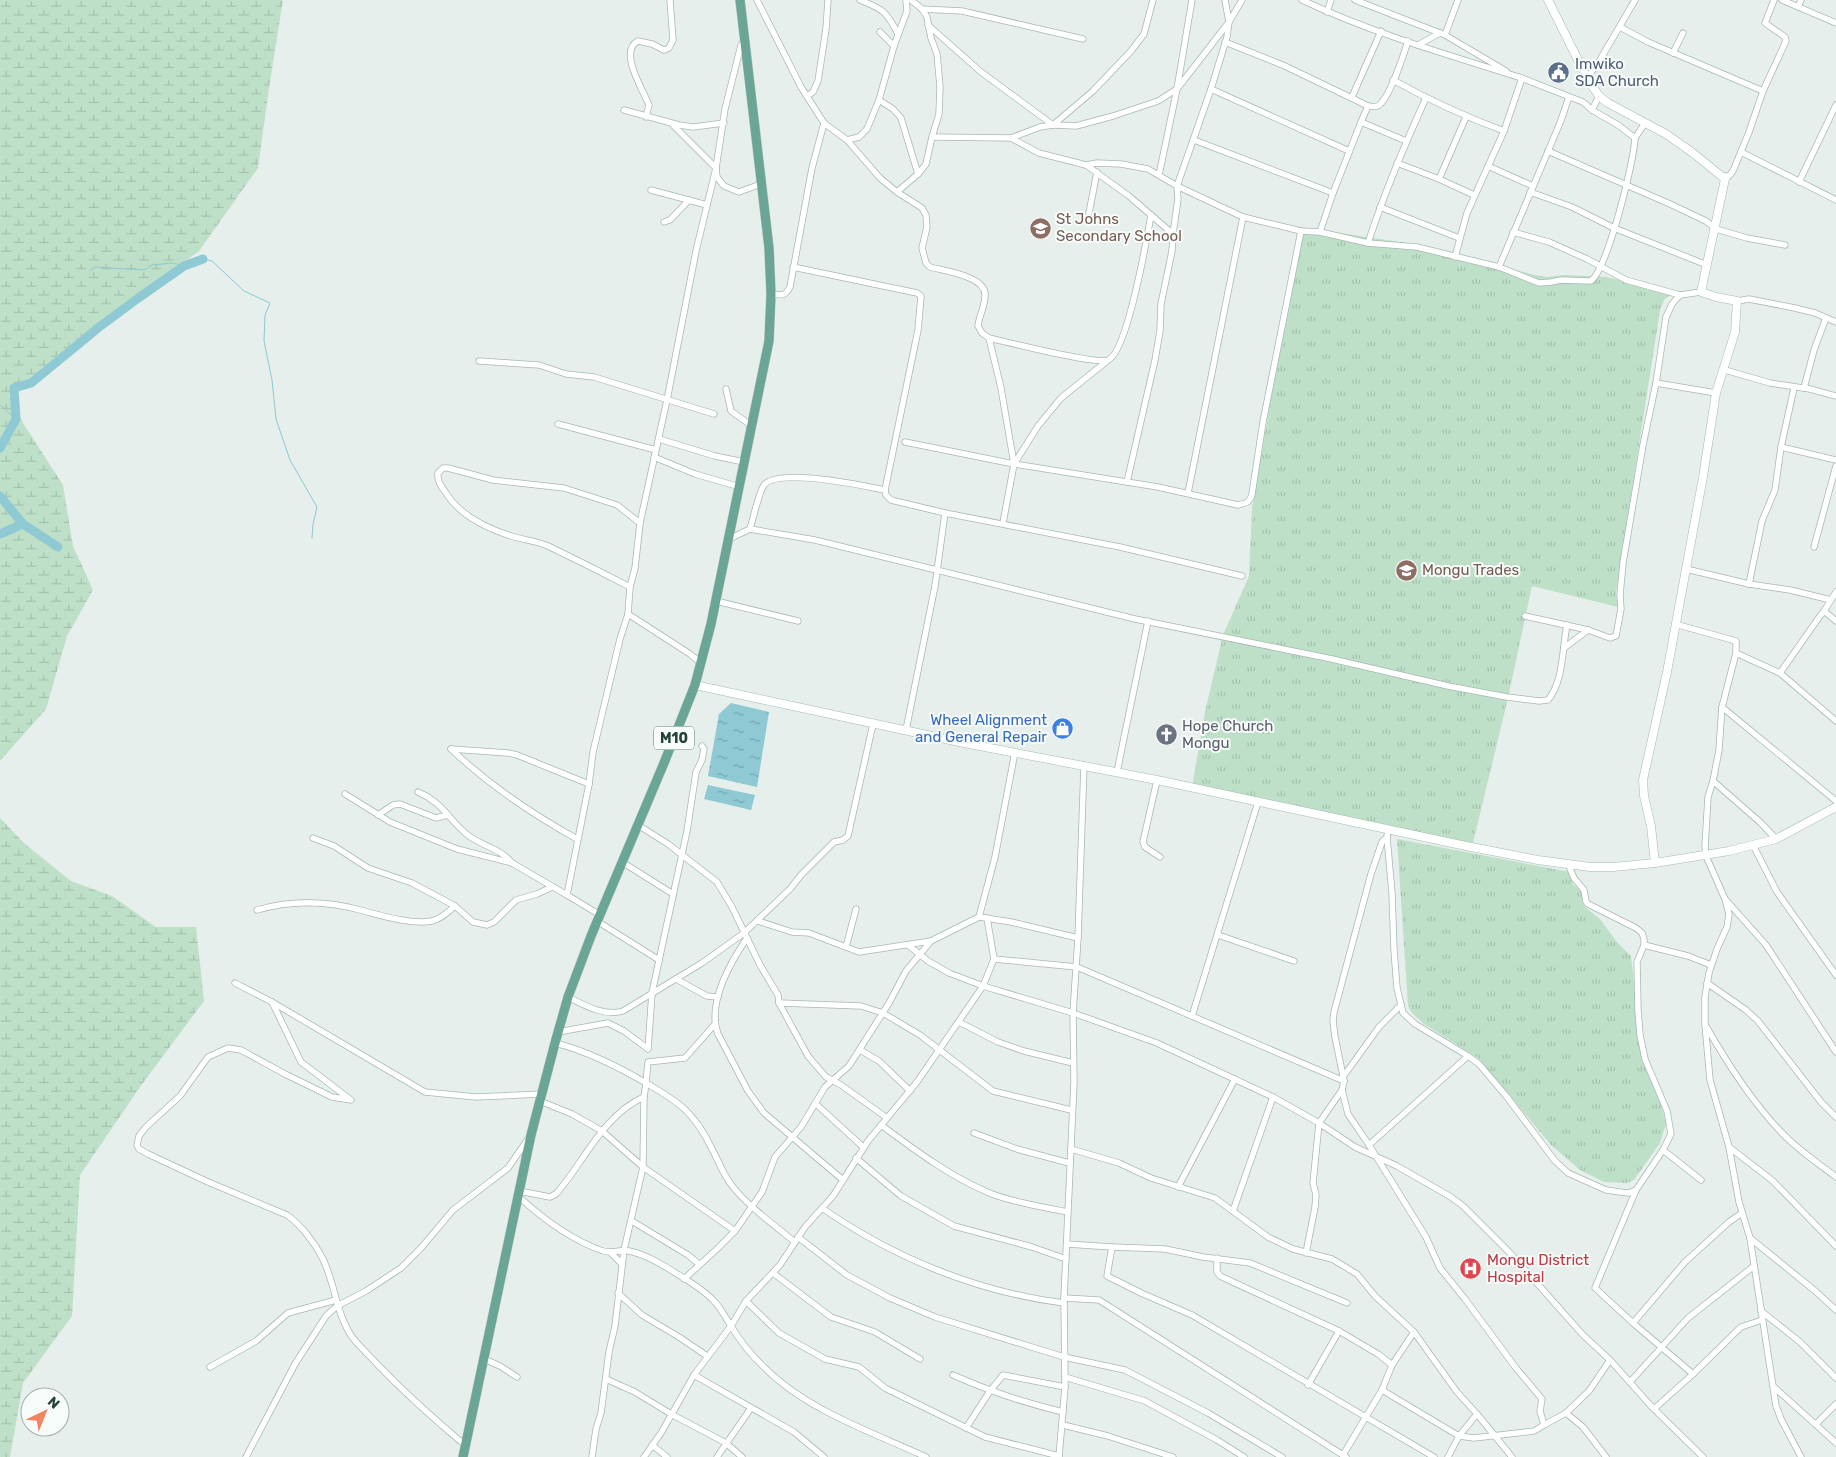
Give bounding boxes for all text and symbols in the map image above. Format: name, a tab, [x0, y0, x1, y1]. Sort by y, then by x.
place label: Imwiko SDA Church	[1575, 55, 1659, 90]
public building icon: Imwiko SDA Church	[1547, 61, 1571, 85]
place label: St Johns Secondary School	[1056, 210, 1182, 245]
school or university icon: St Johns Secondary School	[1028, 216, 1052, 240]
school or university icon: Mongu Trades	[1394, 558, 1418, 582]
place label: Mongu Trades	[1422, 561, 1520, 579]
place label: Wheel Alignment and General Repair	[915, 711, 1047, 746]
shop icon: Wheel Alignment and General Repair	[1051, 717, 1075, 741]
place label: Hope Church Mongu	[1182, 717, 1273, 752]
church icon: Hope Church Mongu	[1154, 723, 1178, 747]
road number: M10	[654, 726, 694, 750]
place label: Mongu District Hospital	[1487, 1251, 1589, 1286]
hospital icon: Mongu District Hospital	[1459, 1257, 1483, 1281]
north arrow	[20, 1387, 70, 1437]
text: N	[44, 1393, 63, 1413]

